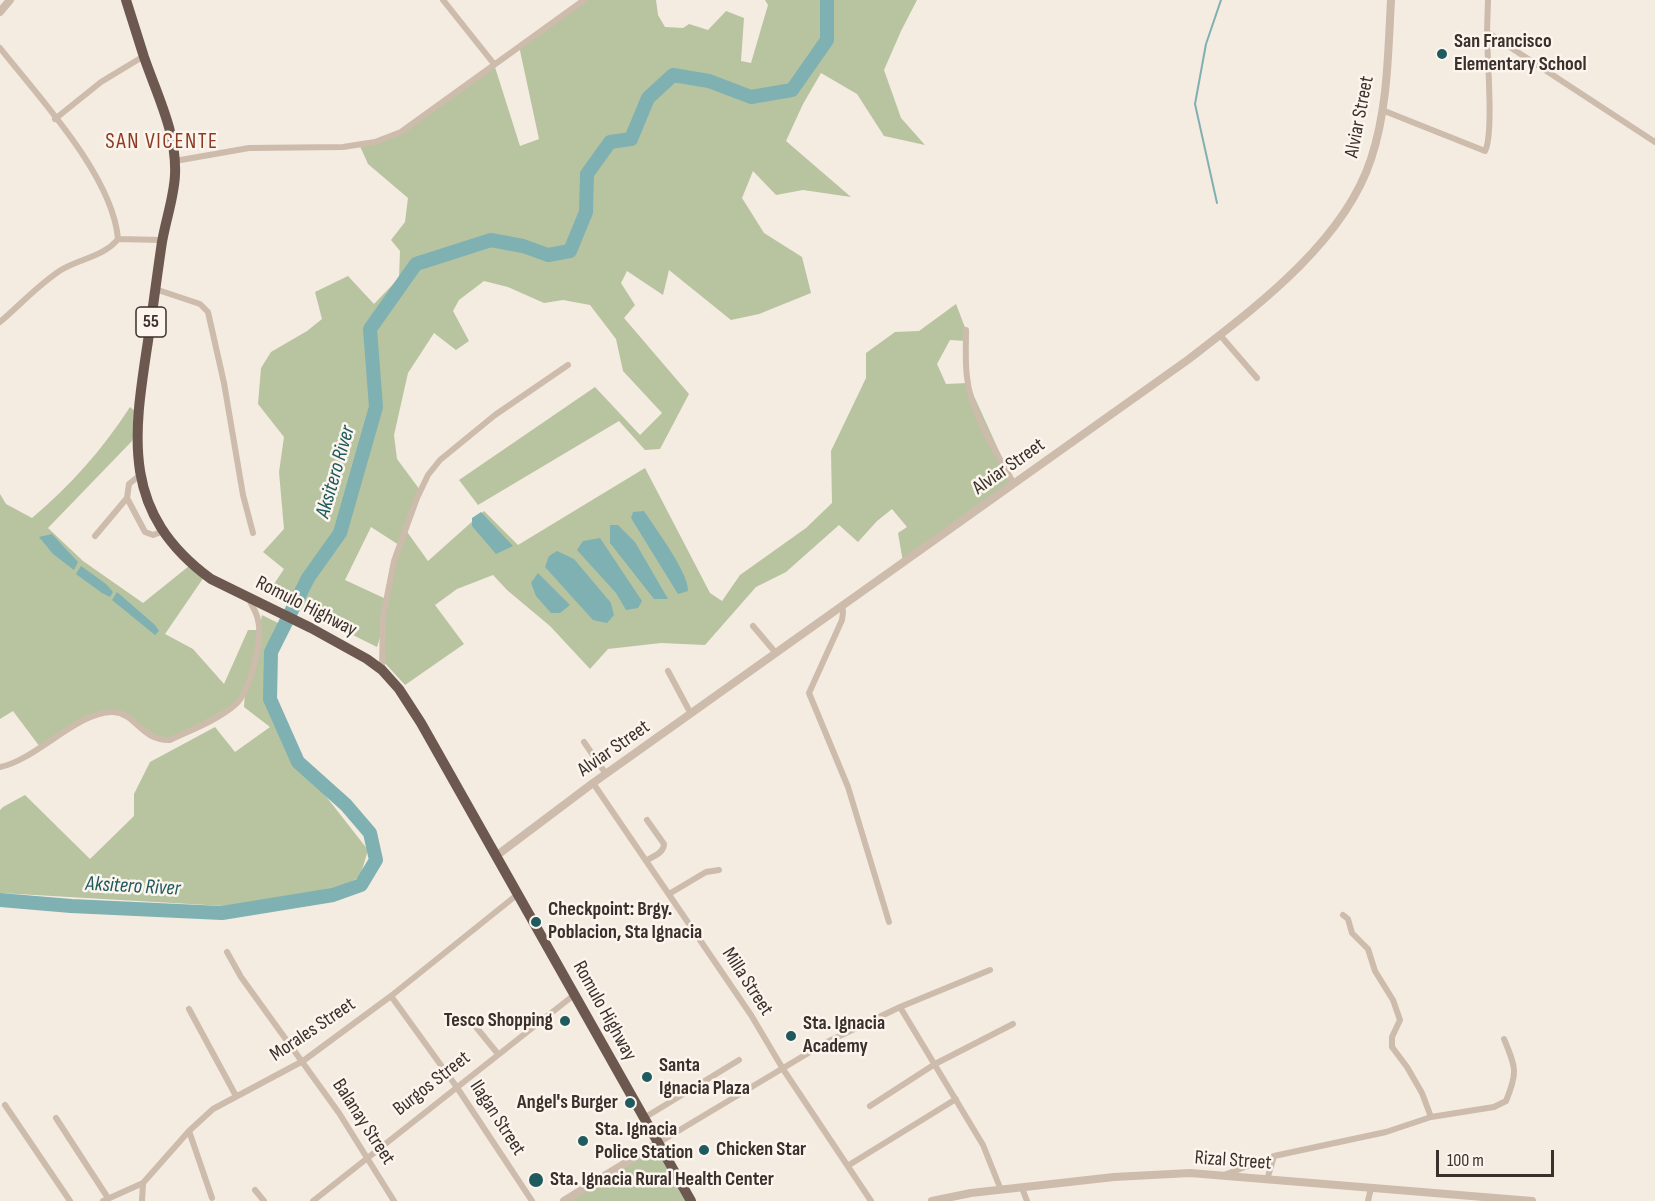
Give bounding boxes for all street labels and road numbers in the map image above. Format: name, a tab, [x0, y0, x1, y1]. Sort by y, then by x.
street label: Alviar Street	[1340, 74, 1380, 160]
road number: 55	[136, 307, 166, 337]
street label: Alviar Street	[968, 433, 1050, 501]
street label: Romulo Highway	[251, 571, 361, 643]
street label: Alviar Street	[573, 715, 655, 783]
street label: Milla Street	[716, 944, 778, 1020]
street label: Romulo Highway	[567, 957, 641, 1065]
street label: Morales Street	[266, 993, 360, 1067]
street label: Burgos Street	[389, 1046, 475, 1122]
street label: Balanay Street	[326, 1075, 400, 1169]
street label: Ilagan Street	[464, 1076, 530, 1160]
street label: Rizal Street	[1194, 1146, 1272, 1176]

